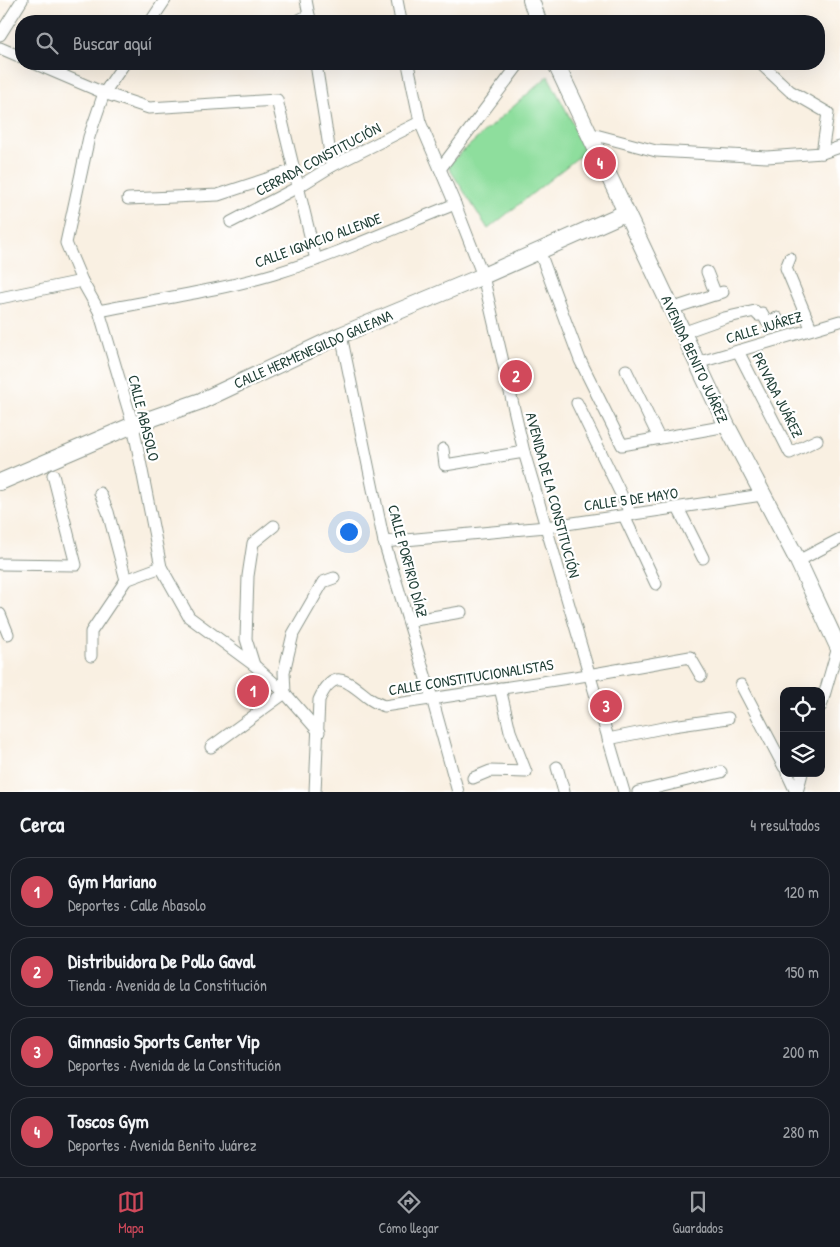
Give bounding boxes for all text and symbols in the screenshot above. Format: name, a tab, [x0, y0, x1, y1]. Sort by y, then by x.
search box	[15, 15, 825, 70]
icon: search	[33, 29, 61, 57]
text: Buscar aquí	[73, 30, 152, 56]
street label: CERRADA CONSTITUCIÓN	[252, 117, 384, 201]
pin: 4	[584, 144, 616, 182]
street label: CALLE IGNACIO ALLENDE	[252, 207, 385, 273]
street label: AVENIDA BENITO JUÁREZ	[656, 292, 734, 427]
street label: CALLE HERMENEGILDO GALEANA	[230, 304, 396, 394]
street label: CALLE JUÁREZ	[723, 305, 805, 349]
street label: PRIVADA JUÁREZ	[747, 349, 809, 442]
pin: 2	[500, 357, 532, 395]
street label: CALLE ABASOLO	[123, 373, 165, 463]
street label: AVENIDA DE LA CONSTITUCIÓN	[521, 410, 585, 580]
street label: CALLE 5 DE MAYO	[583, 482, 679, 516]
street label: CALLE PORFIRIO DÍAZ	[383, 502, 433, 620]
your location	[336, 519, 362, 545]
street label: CALLE CONSTITUCIONALISTAS	[387, 654, 555, 700]
pin: 1	[237, 672, 269, 710]
pin: 3	[590, 687, 622, 725]
map controls	[780, 687, 825, 777]
button: locate	[780, 687, 825, 732]
button: layers	[780, 732, 825, 777]
text: Cerca	[20, 810, 64, 839]
text: 4 resultados	[750, 814, 820, 836]
text: Gym Mariano	[68, 868, 156, 894]
text: 1	[34, 881, 40, 903]
text: 120 m	[784, 881, 819, 903]
text: Deportes · Calle Abasolo	[68, 894, 206, 916]
text: Distribuidora De Pollo Gaval	[68, 948, 255, 974]
text: 2	[33, 961, 41, 983]
text: 150 m	[785, 961, 819, 983]
text: Tienda · Avenida de la Constitución	[68, 974, 267, 996]
text: Gimnasio Sports Center Vip	[68, 1028, 259, 1054]
text: 3	[33, 1041, 41, 1063]
text: 200 m	[783, 1041, 819, 1063]
text: Deportes · Avenida de la Constitución	[68, 1054, 281, 1076]
text: Toscos Gym	[68, 1108, 149, 1134]
text: 4	[34, 1121, 40, 1143]
text: 280 m	[783, 1121, 819, 1143]
text: Deportes · Avenida Benito Juárez	[68, 1134, 257, 1156]
tab: Mapa	[117, 1188, 145, 1237]
tab: Cómo llegar	[378, 1188, 439, 1237]
tab: Guardados	[673, 1188, 723, 1237]

